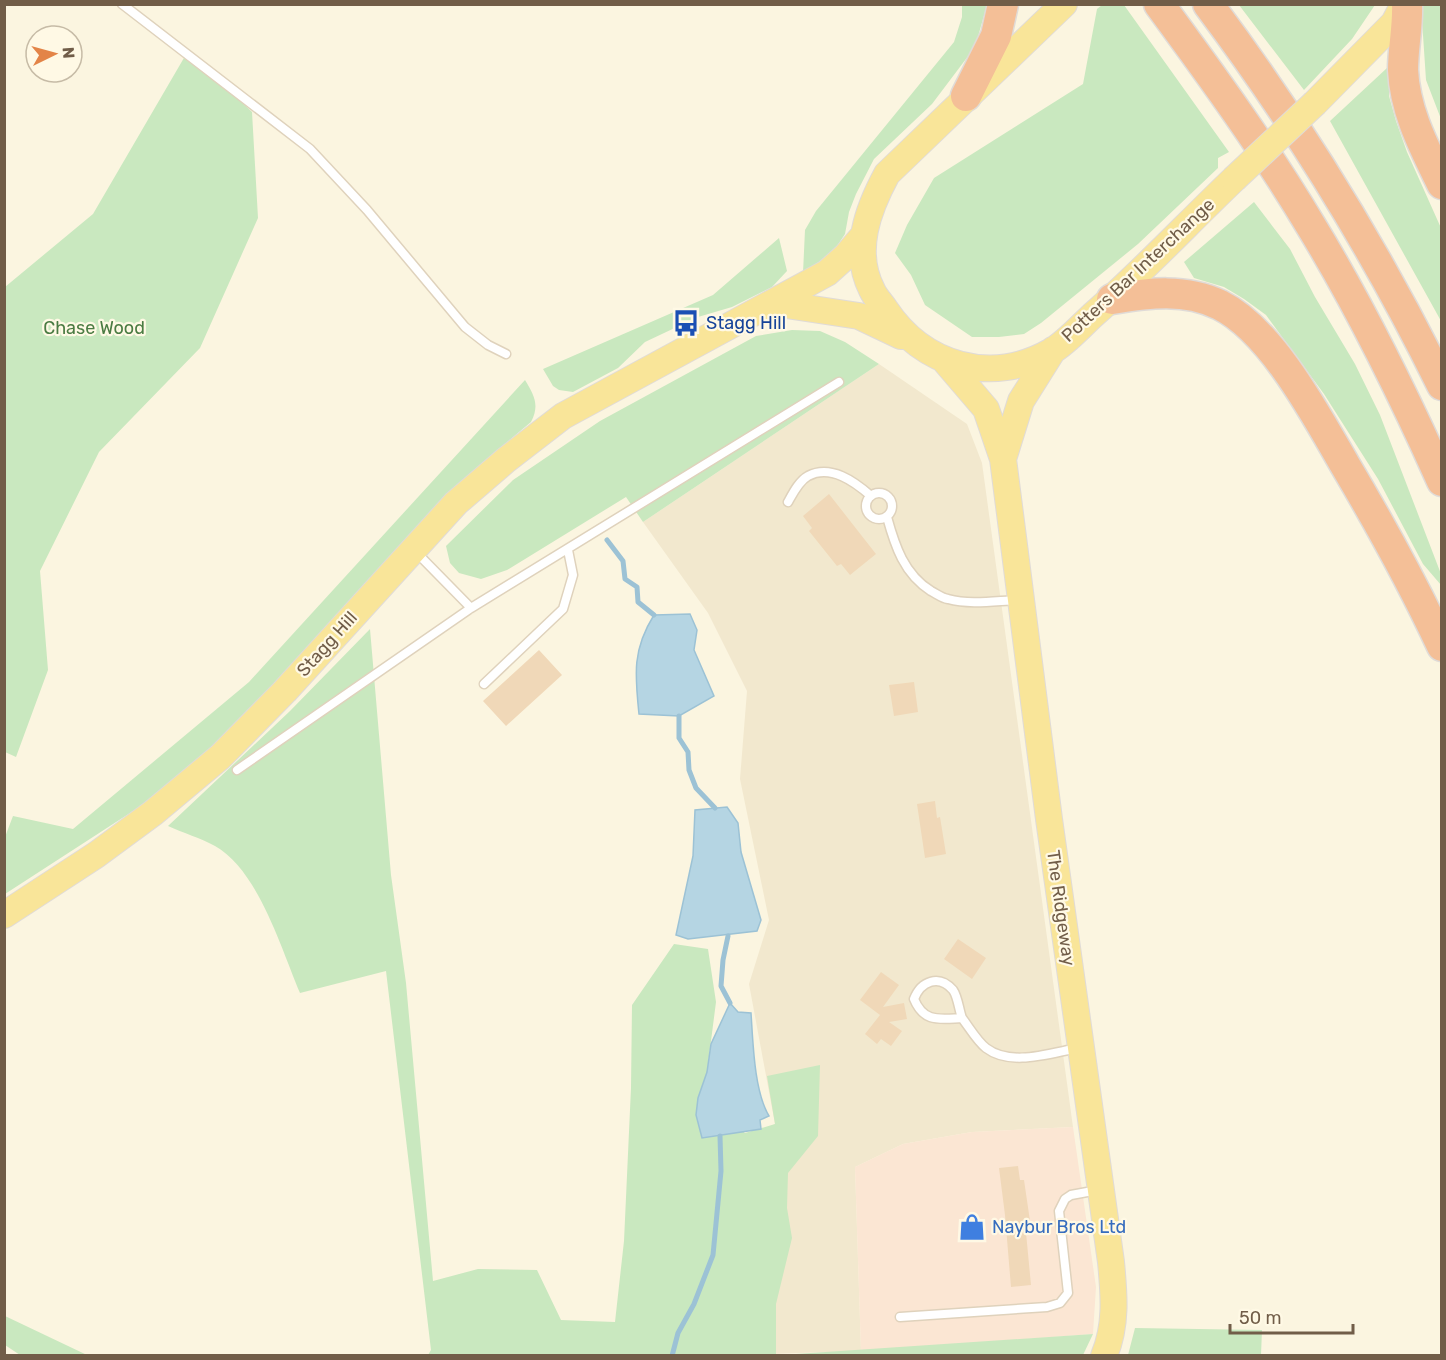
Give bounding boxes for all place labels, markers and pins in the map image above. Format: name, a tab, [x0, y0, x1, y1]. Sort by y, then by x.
bus stop icon: Stagg Hill	[671, 308, 701, 338]
place label: Stagg Hill	[706, 312, 786, 334]
shop icon: Naybur Bros Ltd	[957, 1212, 987, 1242]
place label: Naybur Bros Ltd	[992, 1216, 1126, 1238]

